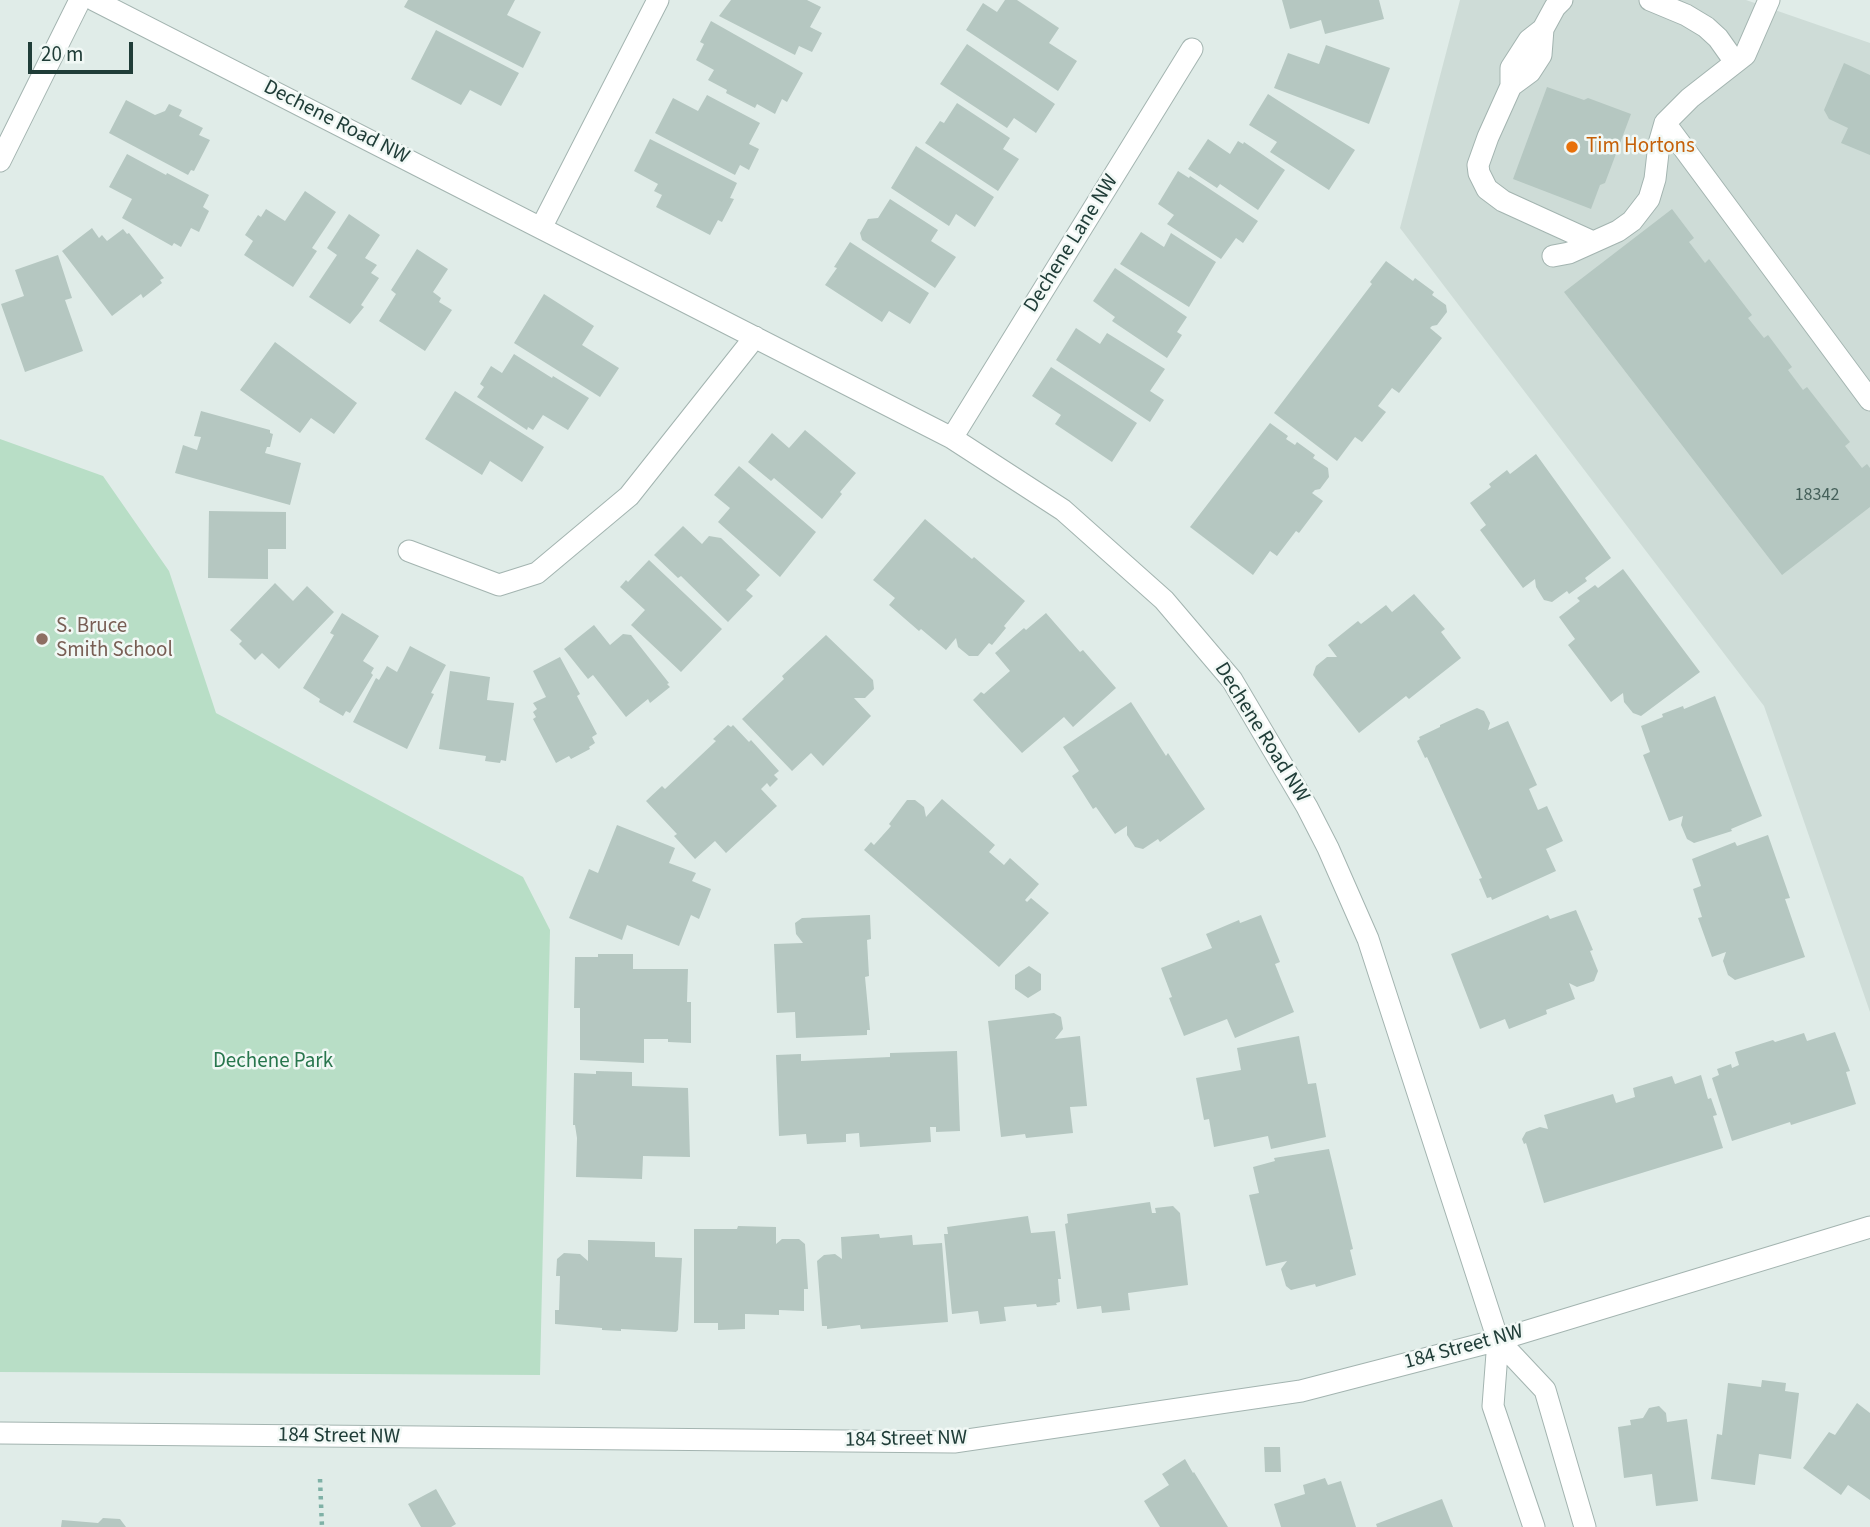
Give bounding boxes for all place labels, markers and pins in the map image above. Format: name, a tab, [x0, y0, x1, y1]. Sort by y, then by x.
place label: Tim Hortons	[1586, 134, 1695, 160]
marker: Tim Hortons	[1564, 139, 1580, 155]
place label: S. Bruce Smith School	[56, 614, 173, 664]
marker: S. Bruce Smith School	[34, 631, 50, 647]

